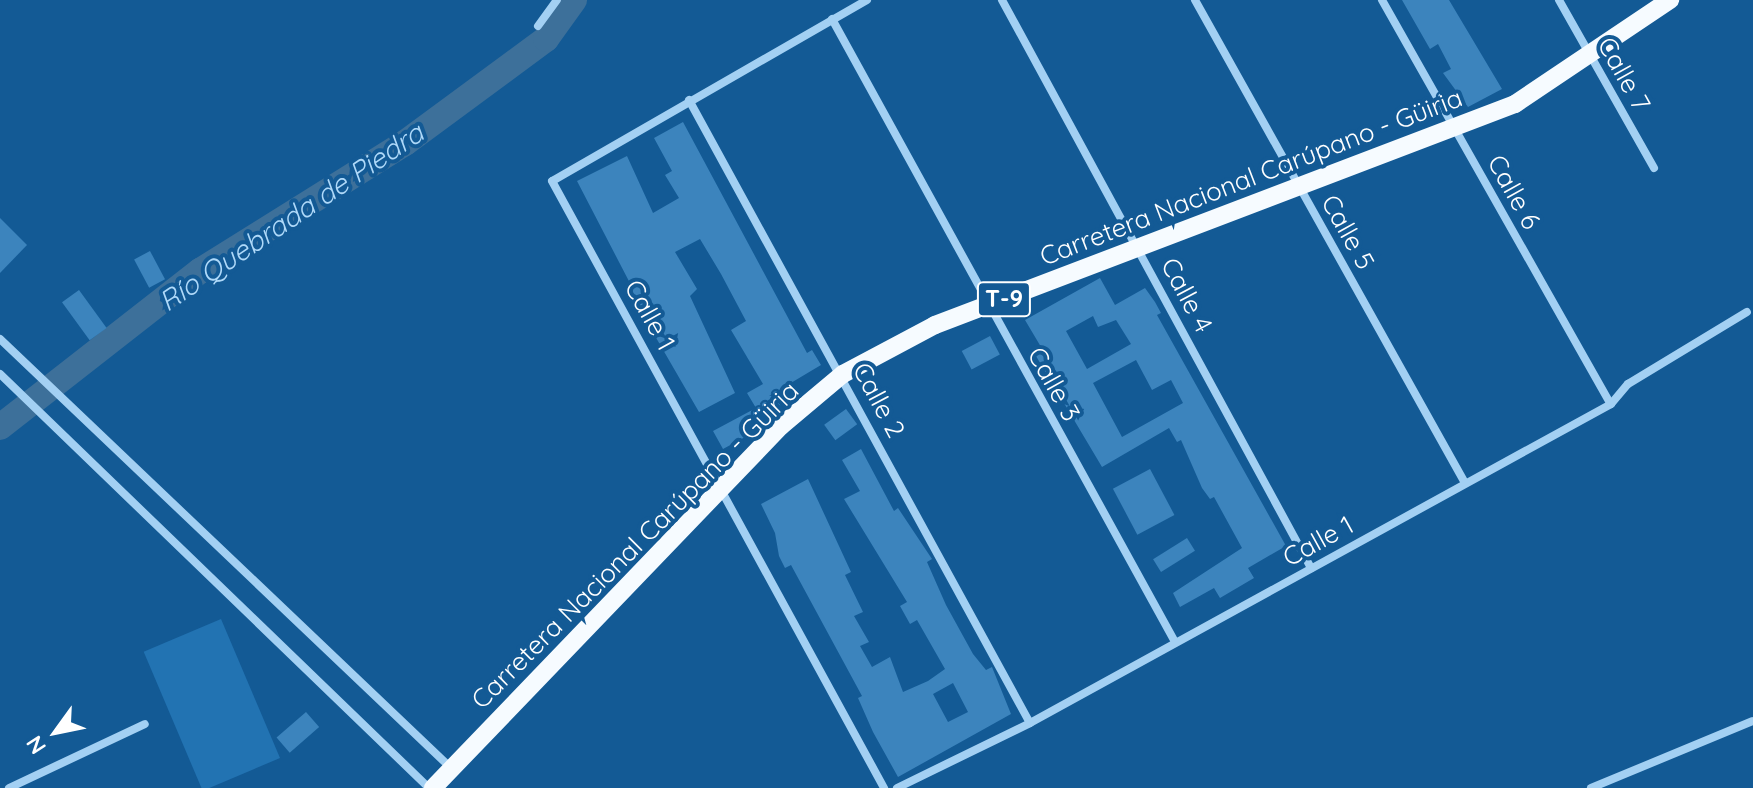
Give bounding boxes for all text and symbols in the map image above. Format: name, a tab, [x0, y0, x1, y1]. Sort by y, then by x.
street label: Calle 7	[1591, 32, 1657, 116]
street label: Carretera Nacional Carúpano - Güiria	[1035, 82, 1467, 272]
water label: Río Quebrada de Piedra	[152, 116, 430, 318]
street label: Calle 6	[1481, 149, 1547, 235]
street label: Calle 5	[1315, 189, 1381, 275]
street label: Calle 4	[1154, 252, 1220, 338]
street label: Calle 1	[618, 274, 682, 356]
road number: T-9	[976, 279, 1032, 319]
street label: Calle 3	[1021, 342, 1087, 426]
street label: Calle 2	[846, 357, 912, 443]
street label: Carretera Nacional Carúpano - Güiria	[465, 375, 805, 715]
street label: Calle 1	[1277, 509, 1359, 573]
north arrow	[16, 692, 96, 772]
text: N	[20, 731, 52, 759]

